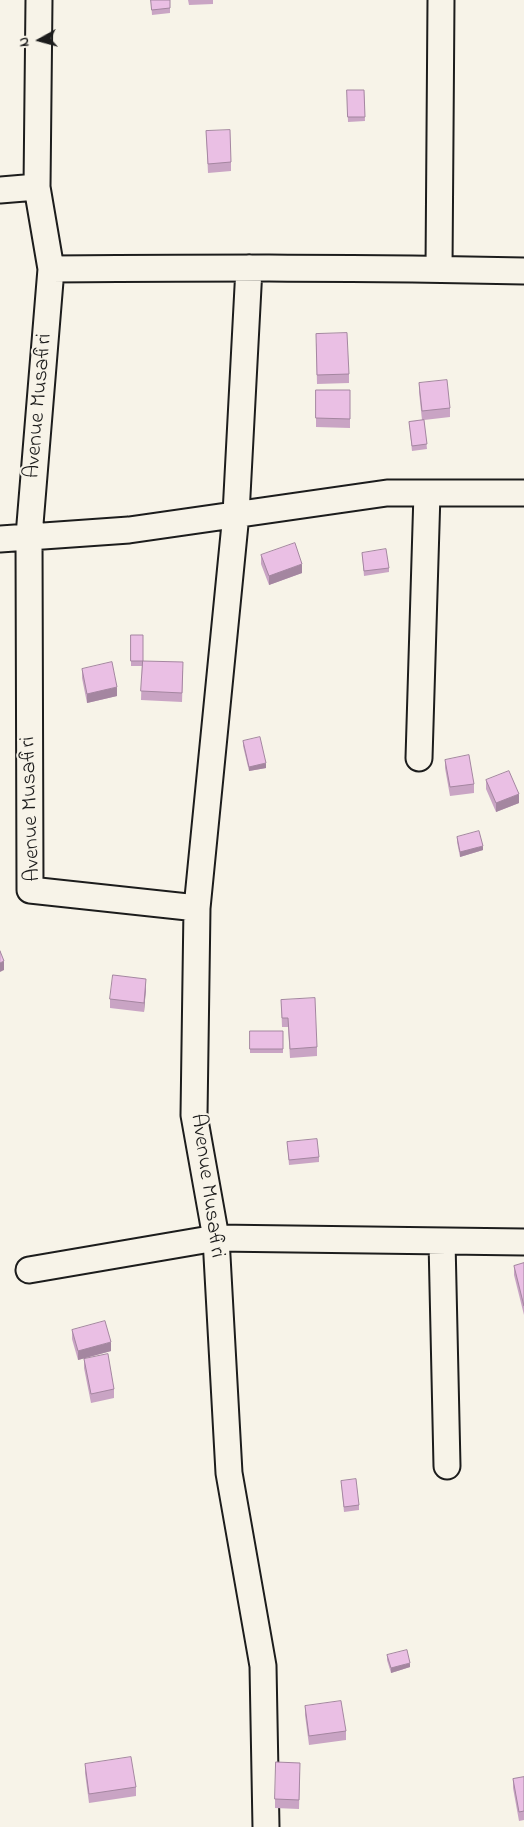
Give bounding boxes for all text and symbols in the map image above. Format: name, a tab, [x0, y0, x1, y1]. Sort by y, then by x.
north arrow	[15, 15, 65, 65]
text: N	[14, 36, 36, 48]
street label: Avenue Musafiri	[21, 333, 59, 479]
street label: Avenue Musafiri	[16, 736, 48, 882]
street label: Avenue Musafiri	[183, 1112, 229, 1260]

